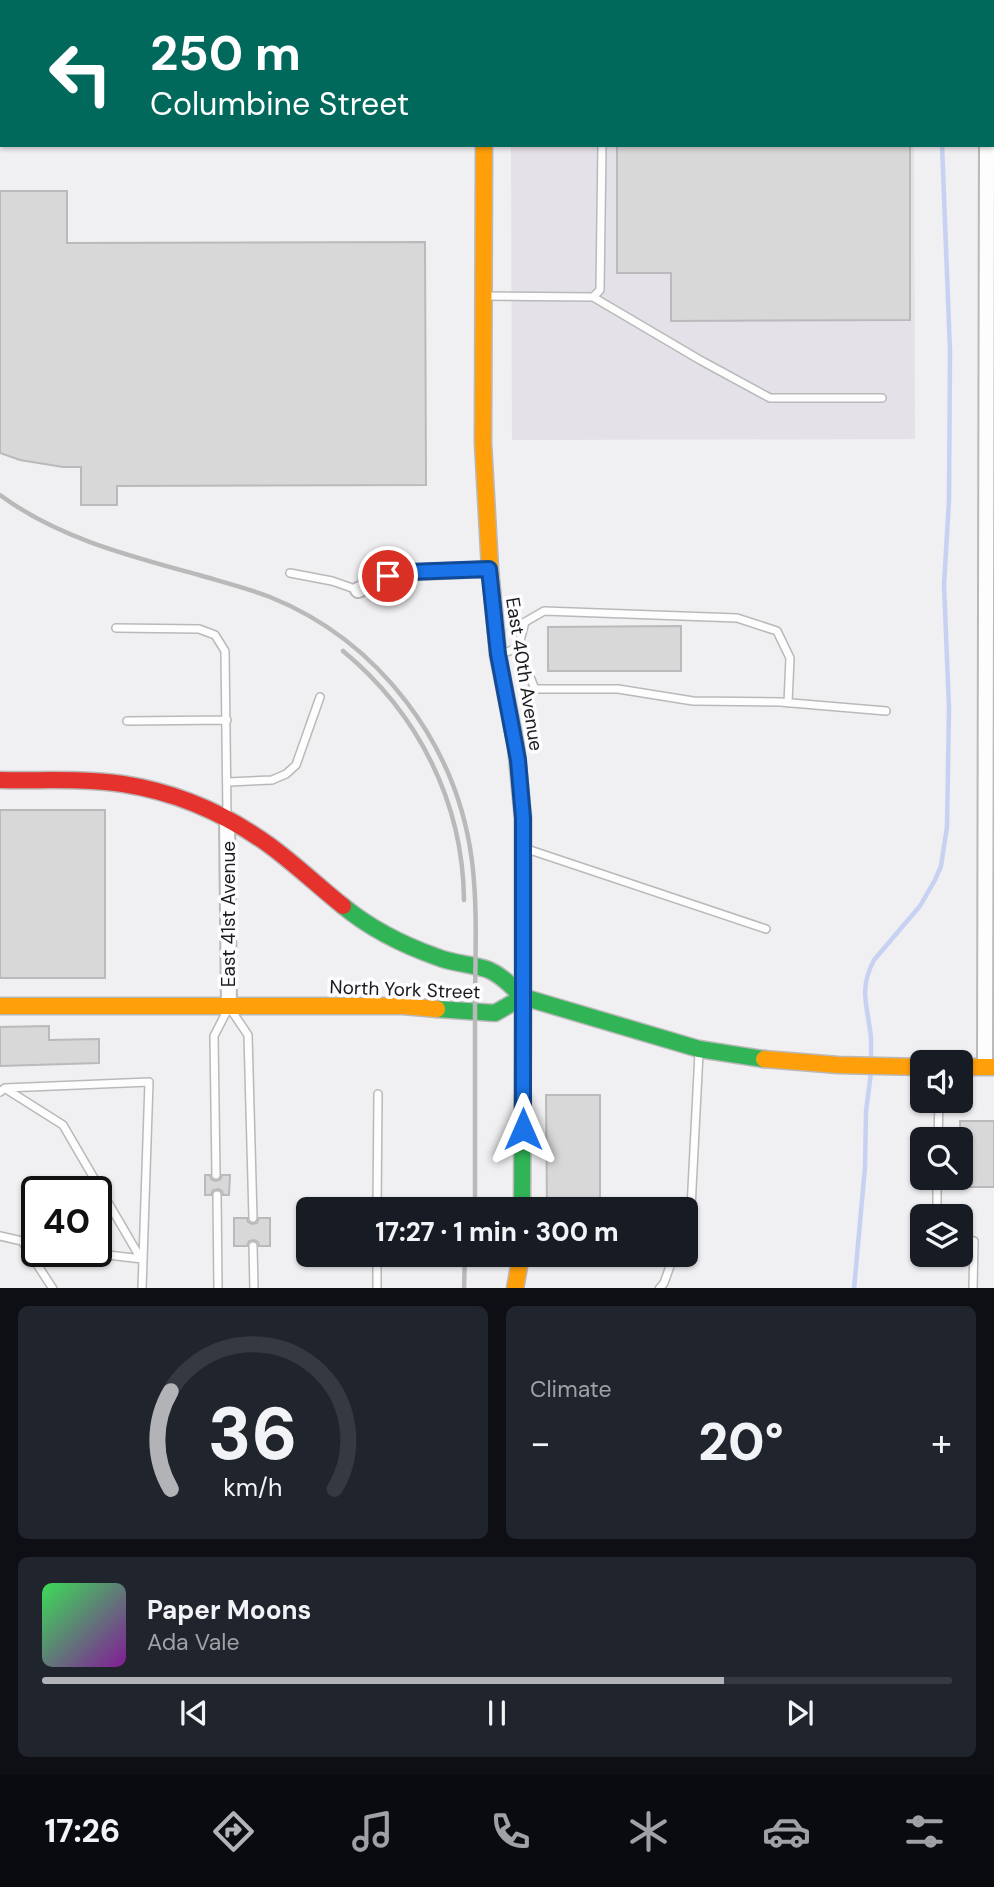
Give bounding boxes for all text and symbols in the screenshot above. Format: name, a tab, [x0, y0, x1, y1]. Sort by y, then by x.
text: 250 m	[150, 21, 301, 85]
icon: left	[35, 28, 126, 119]
text: Columbine Street	[150, 83, 409, 125]
pin	[358, 546, 418, 606]
icon: arrive	[369, 557, 407, 595]
street label: East 40th Avenue	[500, 595, 549, 753]
street label: East 41st Avenue	[216, 841, 241, 987]
street label: North York Street	[329, 974, 481, 1005]
map controls	[910, 1050, 973, 1267]
button: sound	[910, 1050, 973, 1113]
position arrow	[486, 1092, 560, 1166]
button: search	[910, 1127, 973, 1190]
speed limit sign: 40	[21, 1176, 112, 1267]
button: layers	[910, 1204, 973, 1267]
text: 17:27 · 1 min · 300 m	[375, 1215, 619, 1249]
text: Climate	[530, 1374, 612, 1404]
text: 36	[208, 1387, 298, 1482]
text: 20°	[698, 1408, 784, 1476]
text: −	[530, 1418, 551, 1468]
text: +	[931, 1418, 952, 1468]
text: km/h	[223, 1470, 283, 1503]
text: Paper Moons	[147, 1593, 311, 1627]
text: Ada Vale	[147, 1627, 240, 1657]
icon: previous	[175, 1694, 213, 1732]
icon: pause	[478, 1694, 516, 1732]
icon: next	[781, 1694, 819, 1732]
icon: directions	[209, 1807, 258, 1856]
icon: music	[348, 1807, 397, 1856]
icon: phone	[486, 1807, 535, 1856]
icon: climate	[624, 1807, 673, 1856]
icon: car	[762, 1807, 811, 1856]
icon: filters	[900, 1807, 949, 1856]
text: 17:26	[45, 1810, 120, 1852]

